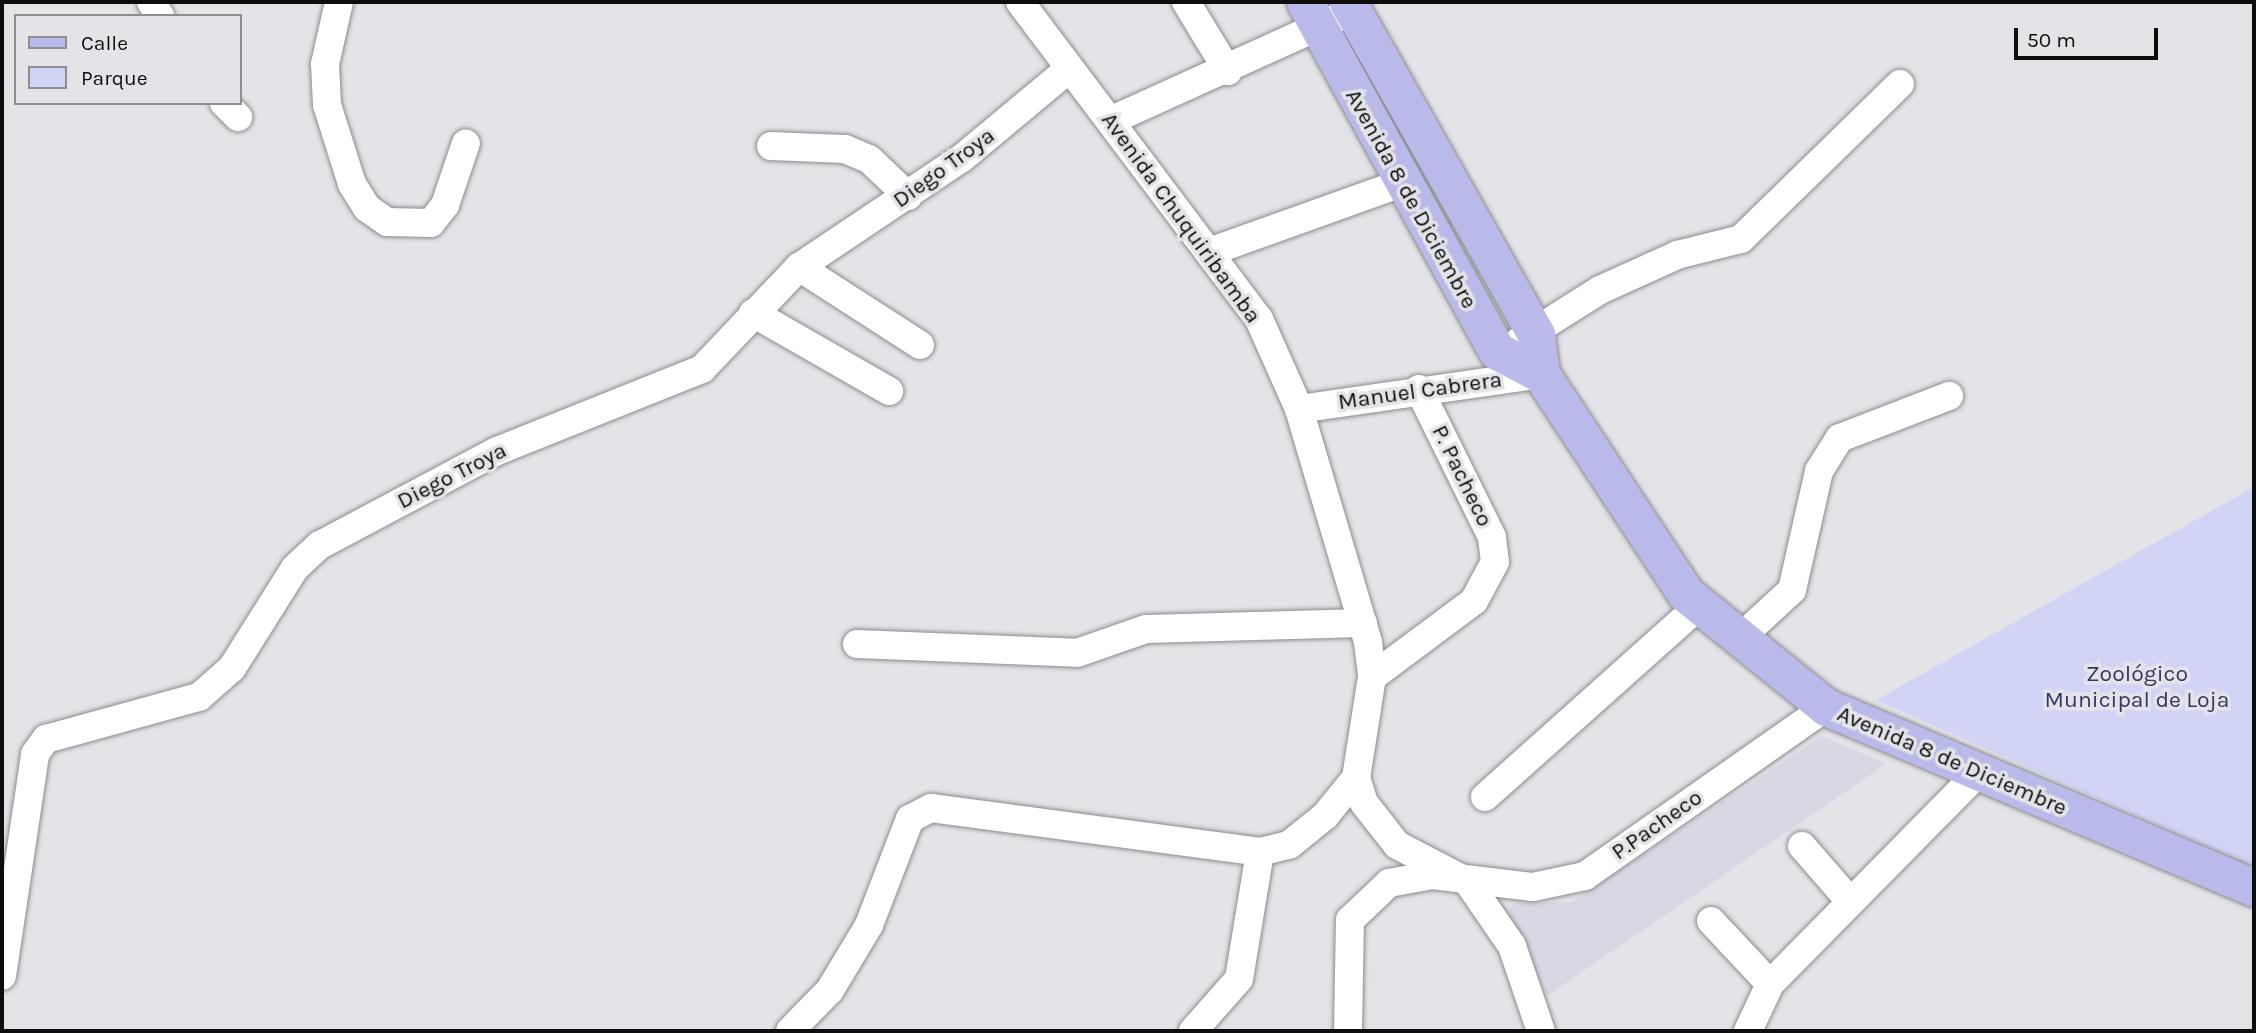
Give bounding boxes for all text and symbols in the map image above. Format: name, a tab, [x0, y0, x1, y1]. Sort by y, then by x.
legend	[14, 14, 242, 105]
scale bar	[2018, 14, 2162, 58]
text: 50 m	[2027, 28, 2076, 52]
text: Calle	[81, 31, 128, 55]
text: Parque	[81, 66, 148, 90]
street label: Avenida 8 de Diciembre	[1339, 84, 1483, 314]
street label: Avenida Chuquiribamba	[1095, 107, 1267, 329]
street label: Diego Troya	[888, 122, 1000, 214]
street label: Manuel Cabrera	[1336, 366, 1504, 416]
street label: P. Pacheco	[1426, 421, 1498, 531]
street label: Diego Troya	[393, 437, 511, 515]
park label: Zoológico Municipal de Loja	[2045, 660, 2229, 714]
street label: Avenida 8 de Diciembre	[1833, 700, 2071, 822]
street label: P.Pacheco	[1606, 784, 1708, 866]

